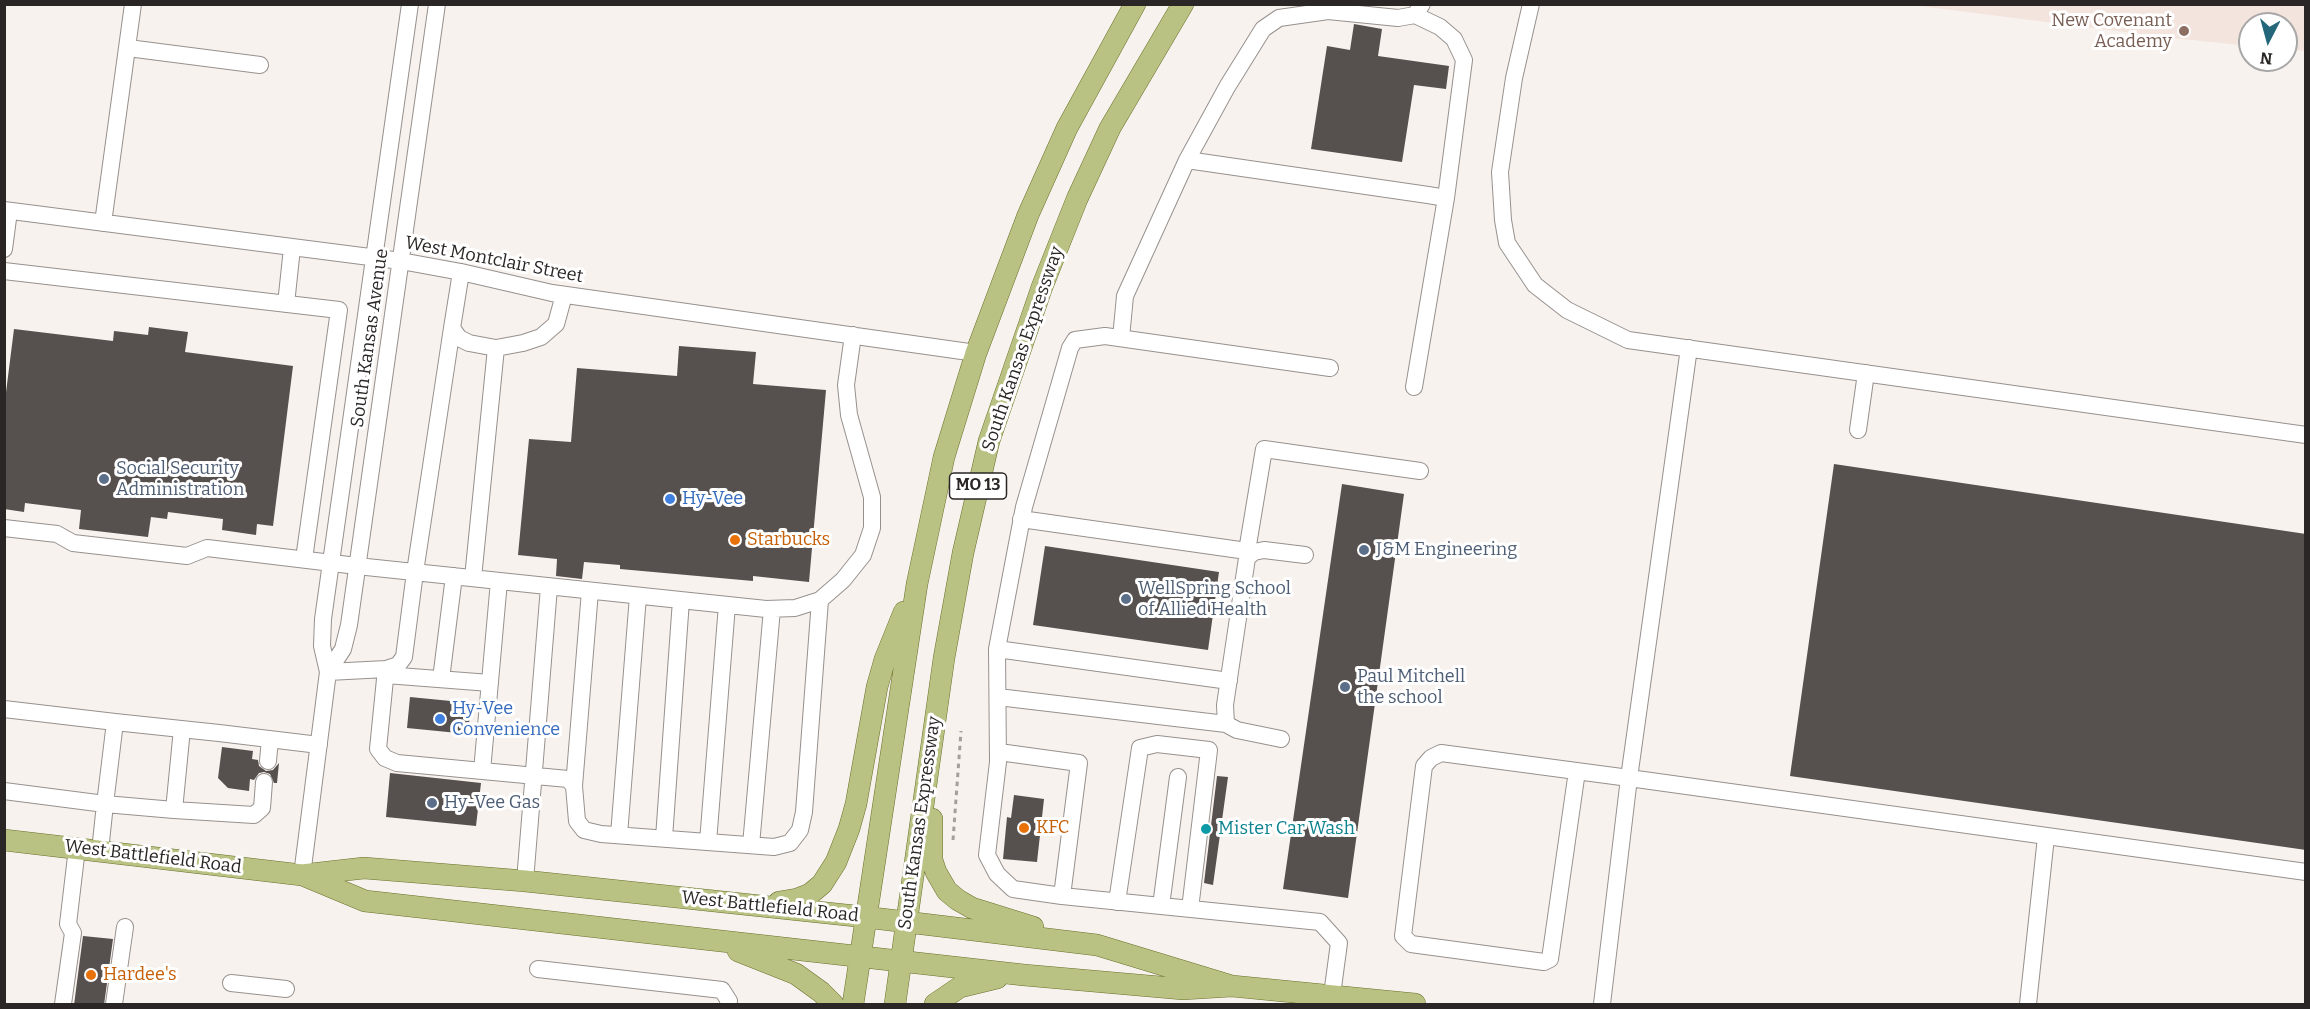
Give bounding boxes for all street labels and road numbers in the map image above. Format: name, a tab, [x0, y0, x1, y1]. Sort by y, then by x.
street label: West Montclair Street	[403, 232, 585, 288]
street label: South Kansas Expressway	[978, 244, 1068, 454]
street label: South Kansas Avenue	[347, 247, 393, 429]
road number: MO 13	[950, 473, 1006, 499]
street label: South Kansas Expressway	[894, 715, 946, 931]
street label: West Battlefield Road	[63, 835, 243, 879]
street label: West Battlefield Road	[680, 887, 860, 927]

